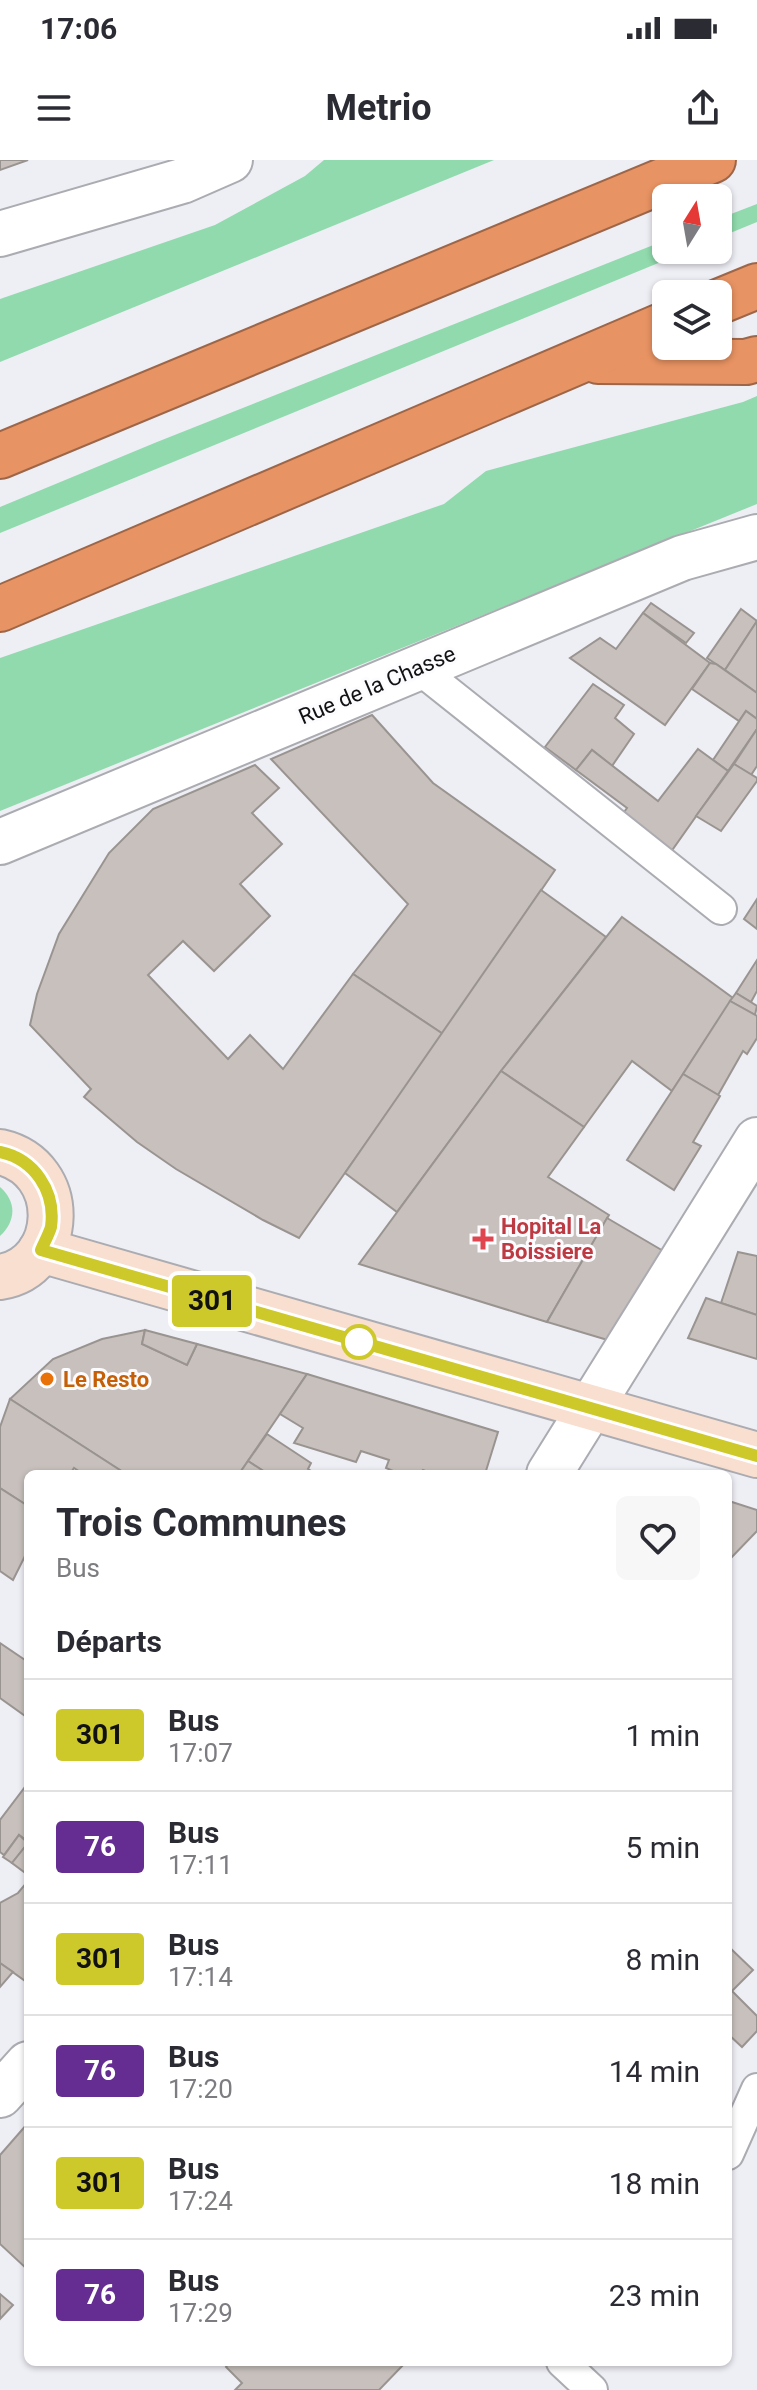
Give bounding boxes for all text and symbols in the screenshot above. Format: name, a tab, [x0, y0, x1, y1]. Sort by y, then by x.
text: 17:06	[40, 11, 117, 46]
icon: menu	[32, 86, 76, 130]
icon: share	[681, 86, 725, 130]
text: Metrio	[325, 87, 432, 129]
north arrow	[652, 184, 732, 264]
map controls	[652, 184, 732, 360]
button: layers	[652, 280, 732, 360]
street label: Rue de la Chasse	[295, 641, 459, 729]
place label: Hopital La Boissiere	[501, 1214, 602, 1264]
marker: Hopital La Boissiere	[472, 1228, 494, 1250]
line badge: 301	[166, 1275, 258, 1327]
text: 301	[188, 1284, 236, 1317]
unlabelled marker	[342, 1325, 376, 1359]
place label: Le Resto	[63, 1367, 149, 1392]
marker: Le Resto	[38, 1370, 56, 1388]
button: heart	[616, 1496, 700, 1580]
text: Trois Communes	[56, 1501, 347, 1545]
text: Bus	[56, 1553, 100, 1583]
text: Départs	[56, 1624, 162, 1659]
text: Bus	[168, 1703, 219, 1738]
text: 301	[76, 1718, 124, 1751]
text: 1 min	[626, 1718, 700, 1753]
text: 17:07	[168, 1738, 233, 1768]
text: Bus	[168, 1815, 219, 1850]
text: 76	[84, 1830, 116, 1863]
text: 5 min	[626, 1830, 700, 1865]
text: 17:11	[168, 1850, 233, 1880]
text: Bus	[168, 1927, 219, 1962]
text: 301	[76, 1942, 124, 1975]
text: 8 min	[626, 1942, 700, 1977]
text: 17:14	[168, 1962, 233, 1992]
text: Bus	[168, 2039, 219, 2074]
text: 76	[84, 2054, 116, 2087]
text: 14 min	[609, 2054, 700, 2089]
text: 17:20	[168, 2074, 233, 2104]
text: Bus	[168, 2151, 219, 2186]
text: 301	[76, 2166, 124, 2199]
text: 18 min	[609, 2166, 700, 2201]
text: 17:24	[168, 2186, 233, 2216]
text: Bus	[168, 2263, 219, 2298]
text: 76	[84, 2278, 116, 2311]
text: 23 min	[609, 2278, 700, 2313]
text: 17:29	[168, 2298, 233, 2328]

